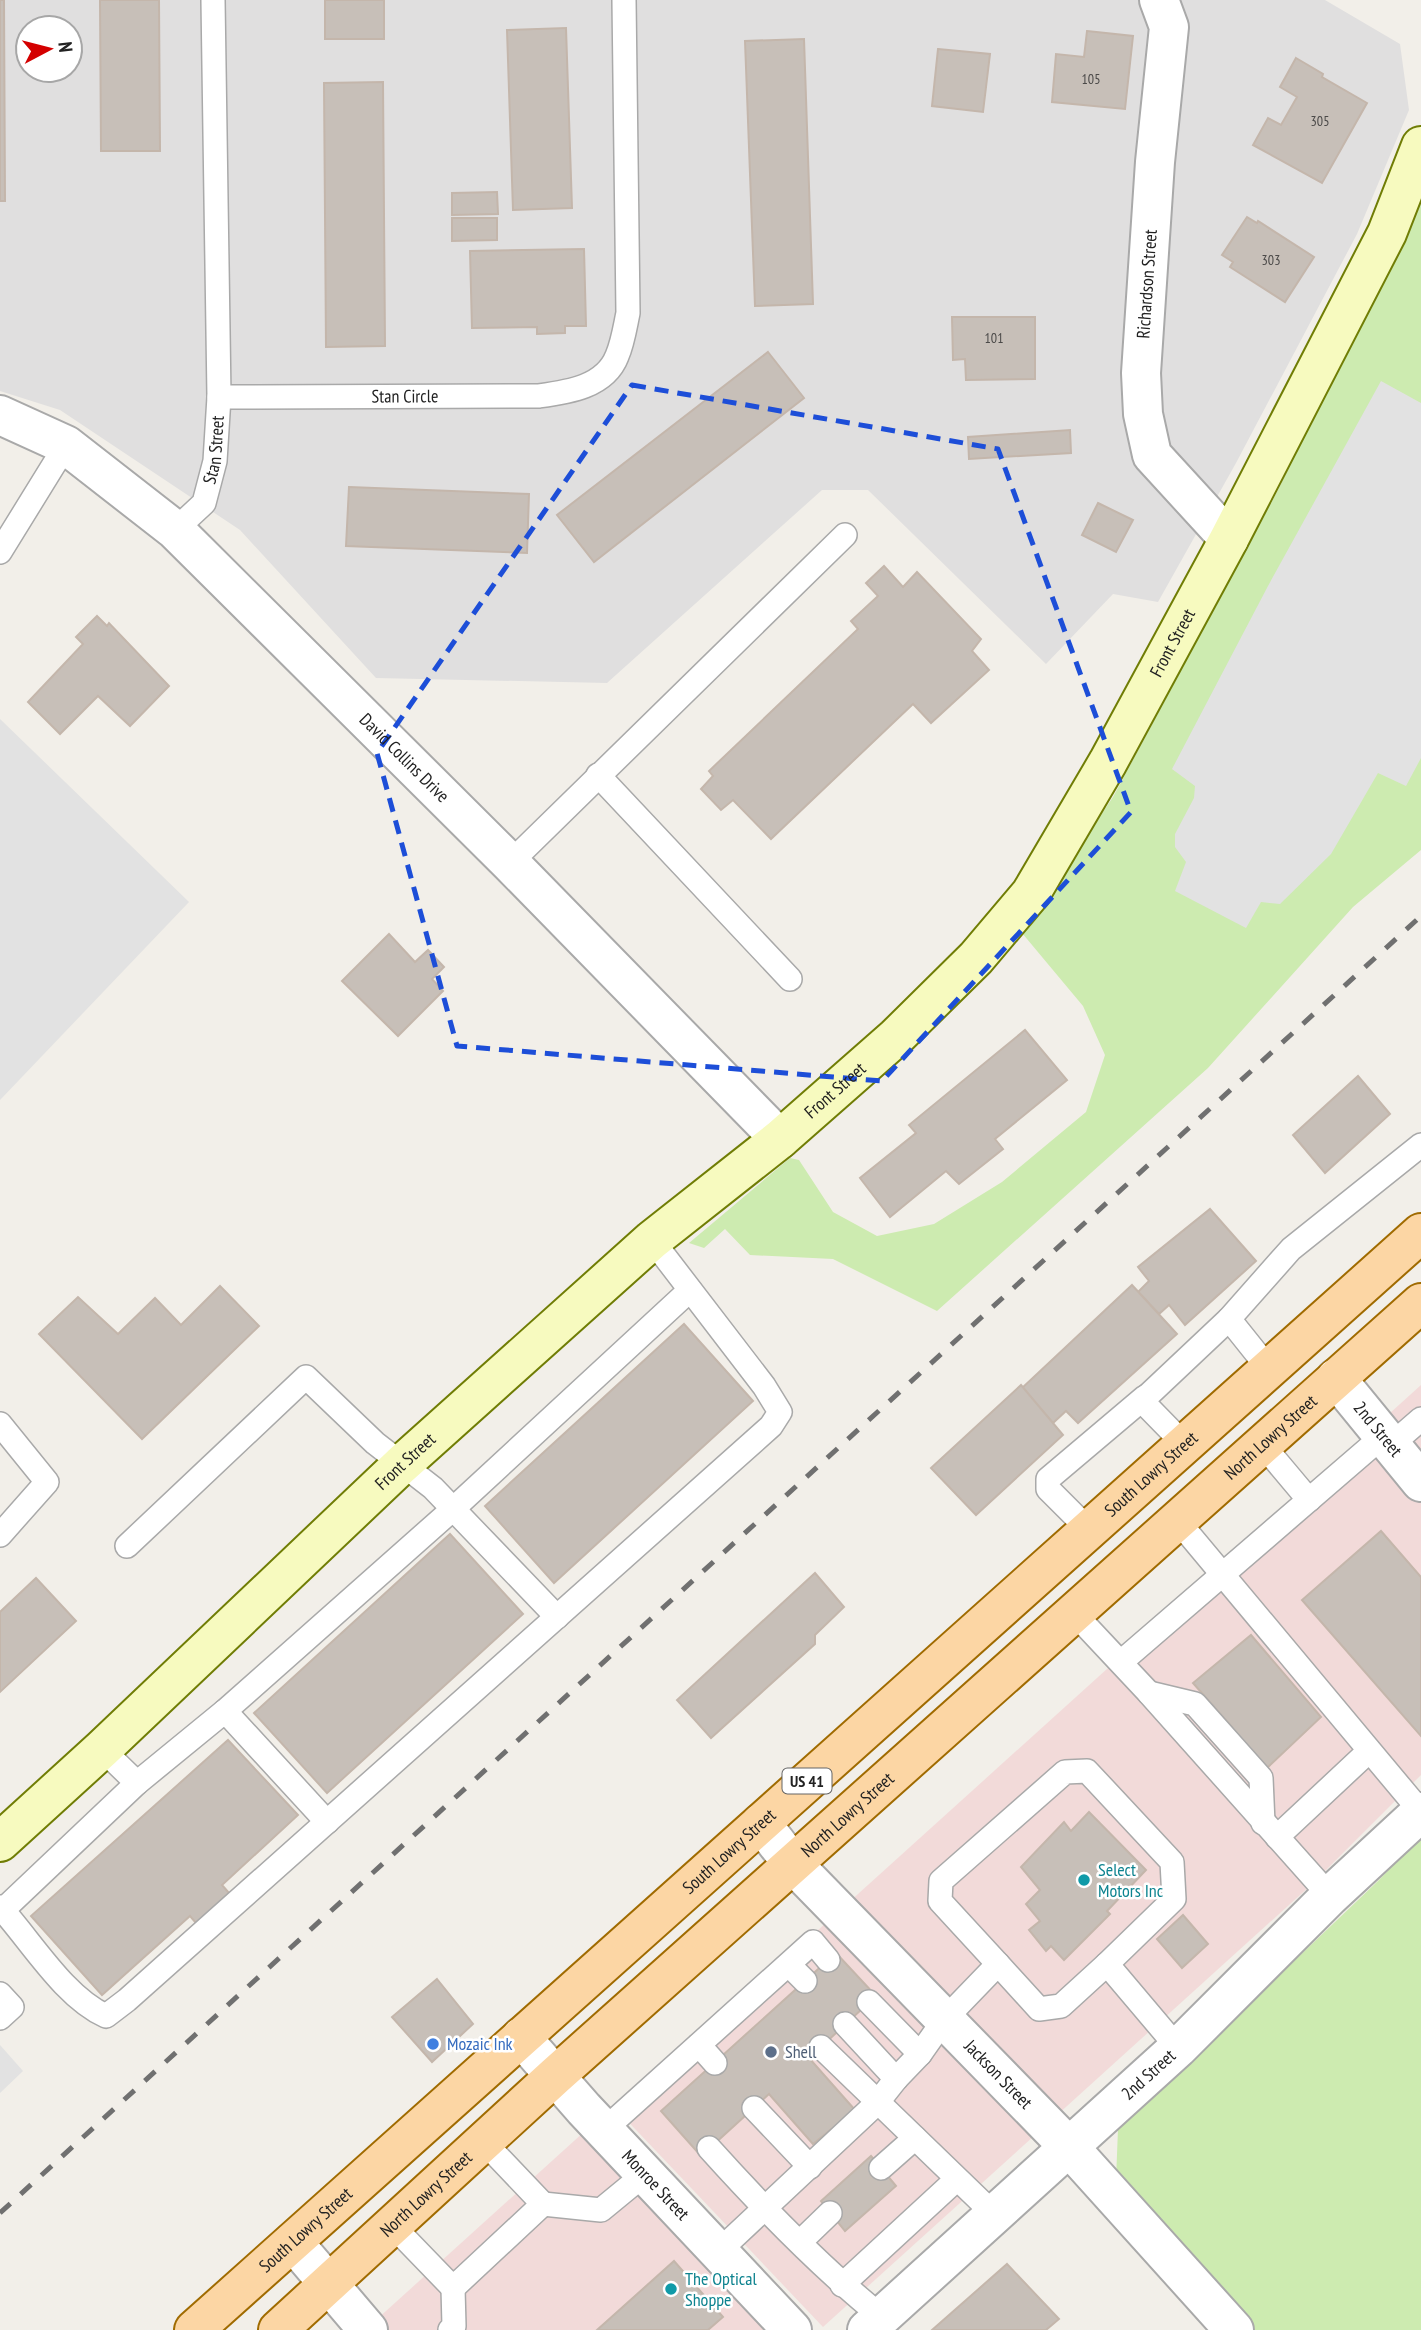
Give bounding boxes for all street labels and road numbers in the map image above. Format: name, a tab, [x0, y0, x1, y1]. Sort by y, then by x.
street label: Richardson Street	[1131, 228, 1162, 339]
street label: Stan Circle	[372, 384, 438, 408]
street label: Stan Street	[197, 415, 229, 487]
street label: Front Street	[1144, 605, 1200, 681]
street label: David Collins Drive	[355, 708, 454, 807]
street label: Front Street	[799, 1057, 870, 1123]
street label: North Lowry Street	[1219, 1389, 1321, 1484]
street label: 2nd Street	[1349, 1396, 1408, 1461]
street label: South Lowry Street	[1100, 1426, 1202, 1521]
street label: Front Street	[370, 1428, 440, 1495]
street label: North Lowry Street	[796, 1767, 899, 1862]
road number: US 41	[782, 1768, 832, 1794]
street label: South Lowry Street	[678, 1803, 780, 1899]
street label: Jackson Street	[959, 2034, 1038, 2114]
street label: 2nd Street	[1116, 2044, 1180, 2105]
street label: Monroe Street	[617, 2145, 695, 2225]
street label: North Lowry Street	[375, 2146, 477, 2242]
street label: South Lowry Street	[254, 2182, 357, 2277]

